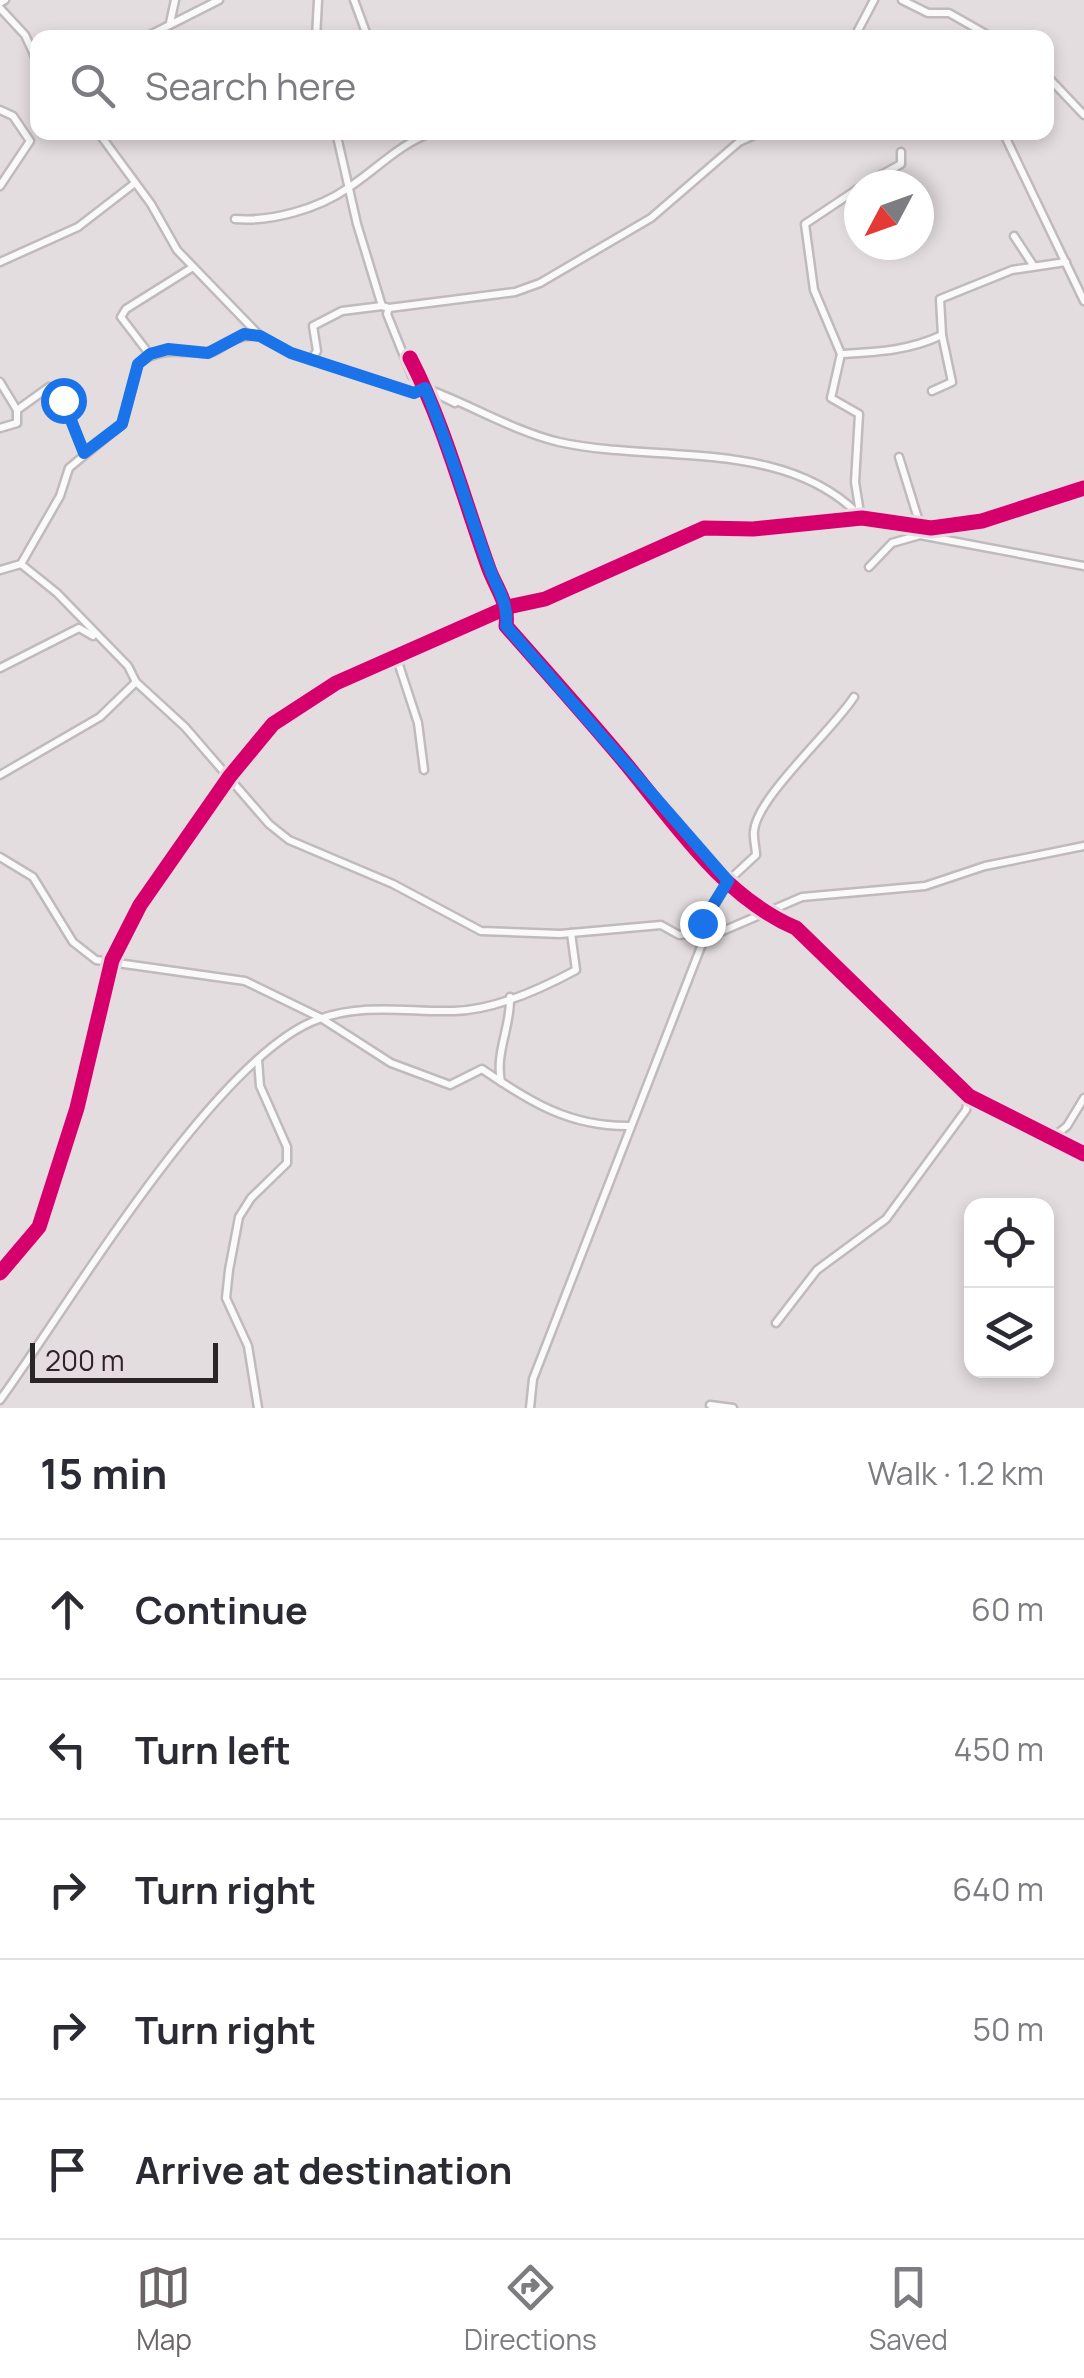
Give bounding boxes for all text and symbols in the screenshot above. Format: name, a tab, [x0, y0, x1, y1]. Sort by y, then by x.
search box	[30, 30, 1054, 140]
icon: search	[65, 58, 120, 113]
text: Search here	[145, 59, 356, 111]
north arrow	[844, 170, 934, 260]
route start	[41, 378, 87, 424]
route end	[680, 901, 726, 947]
map controls	[964, 1198, 1054, 1378]
button: locate	[964, 1198, 1054, 1288]
button: layers	[964, 1288, 1054, 1378]
scale bar	[30, 1338, 218, 1382]
text: 200 m	[45, 1341, 124, 1379]
text: 15 min	[40, 1444, 167, 1502]
text: Walk · 1.2 km	[867, 1451, 1044, 1495]
icon: ahead	[40, 1582, 95, 1637]
text: Continue	[135, 1583, 308, 1635]
text: 60 m	[971, 1587, 1044, 1631]
icon: left	[40, 1722, 95, 1777]
text: Turn left	[135, 1723, 291, 1775]
text: 450 m	[954, 1727, 1044, 1771]
icon: right	[40, 1862, 95, 1917]
text: Turn right	[135, 1863, 316, 1915]
text: 640 m	[952, 1867, 1044, 1911]
icon: right	[40, 2002, 95, 2057]
text: Turn right	[135, 2003, 316, 2055]
text: 50 m	[972, 2007, 1044, 2051]
icon: arrive	[40, 2142, 95, 2197]
text: Arrive at destination	[135, 2143, 512, 2195]
tab: Map	[136, 2260, 192, 2358]
tab: Directions	[464, 2260, 597, 2358]
tab: Saved	[869, 2260, 948, 2358]

